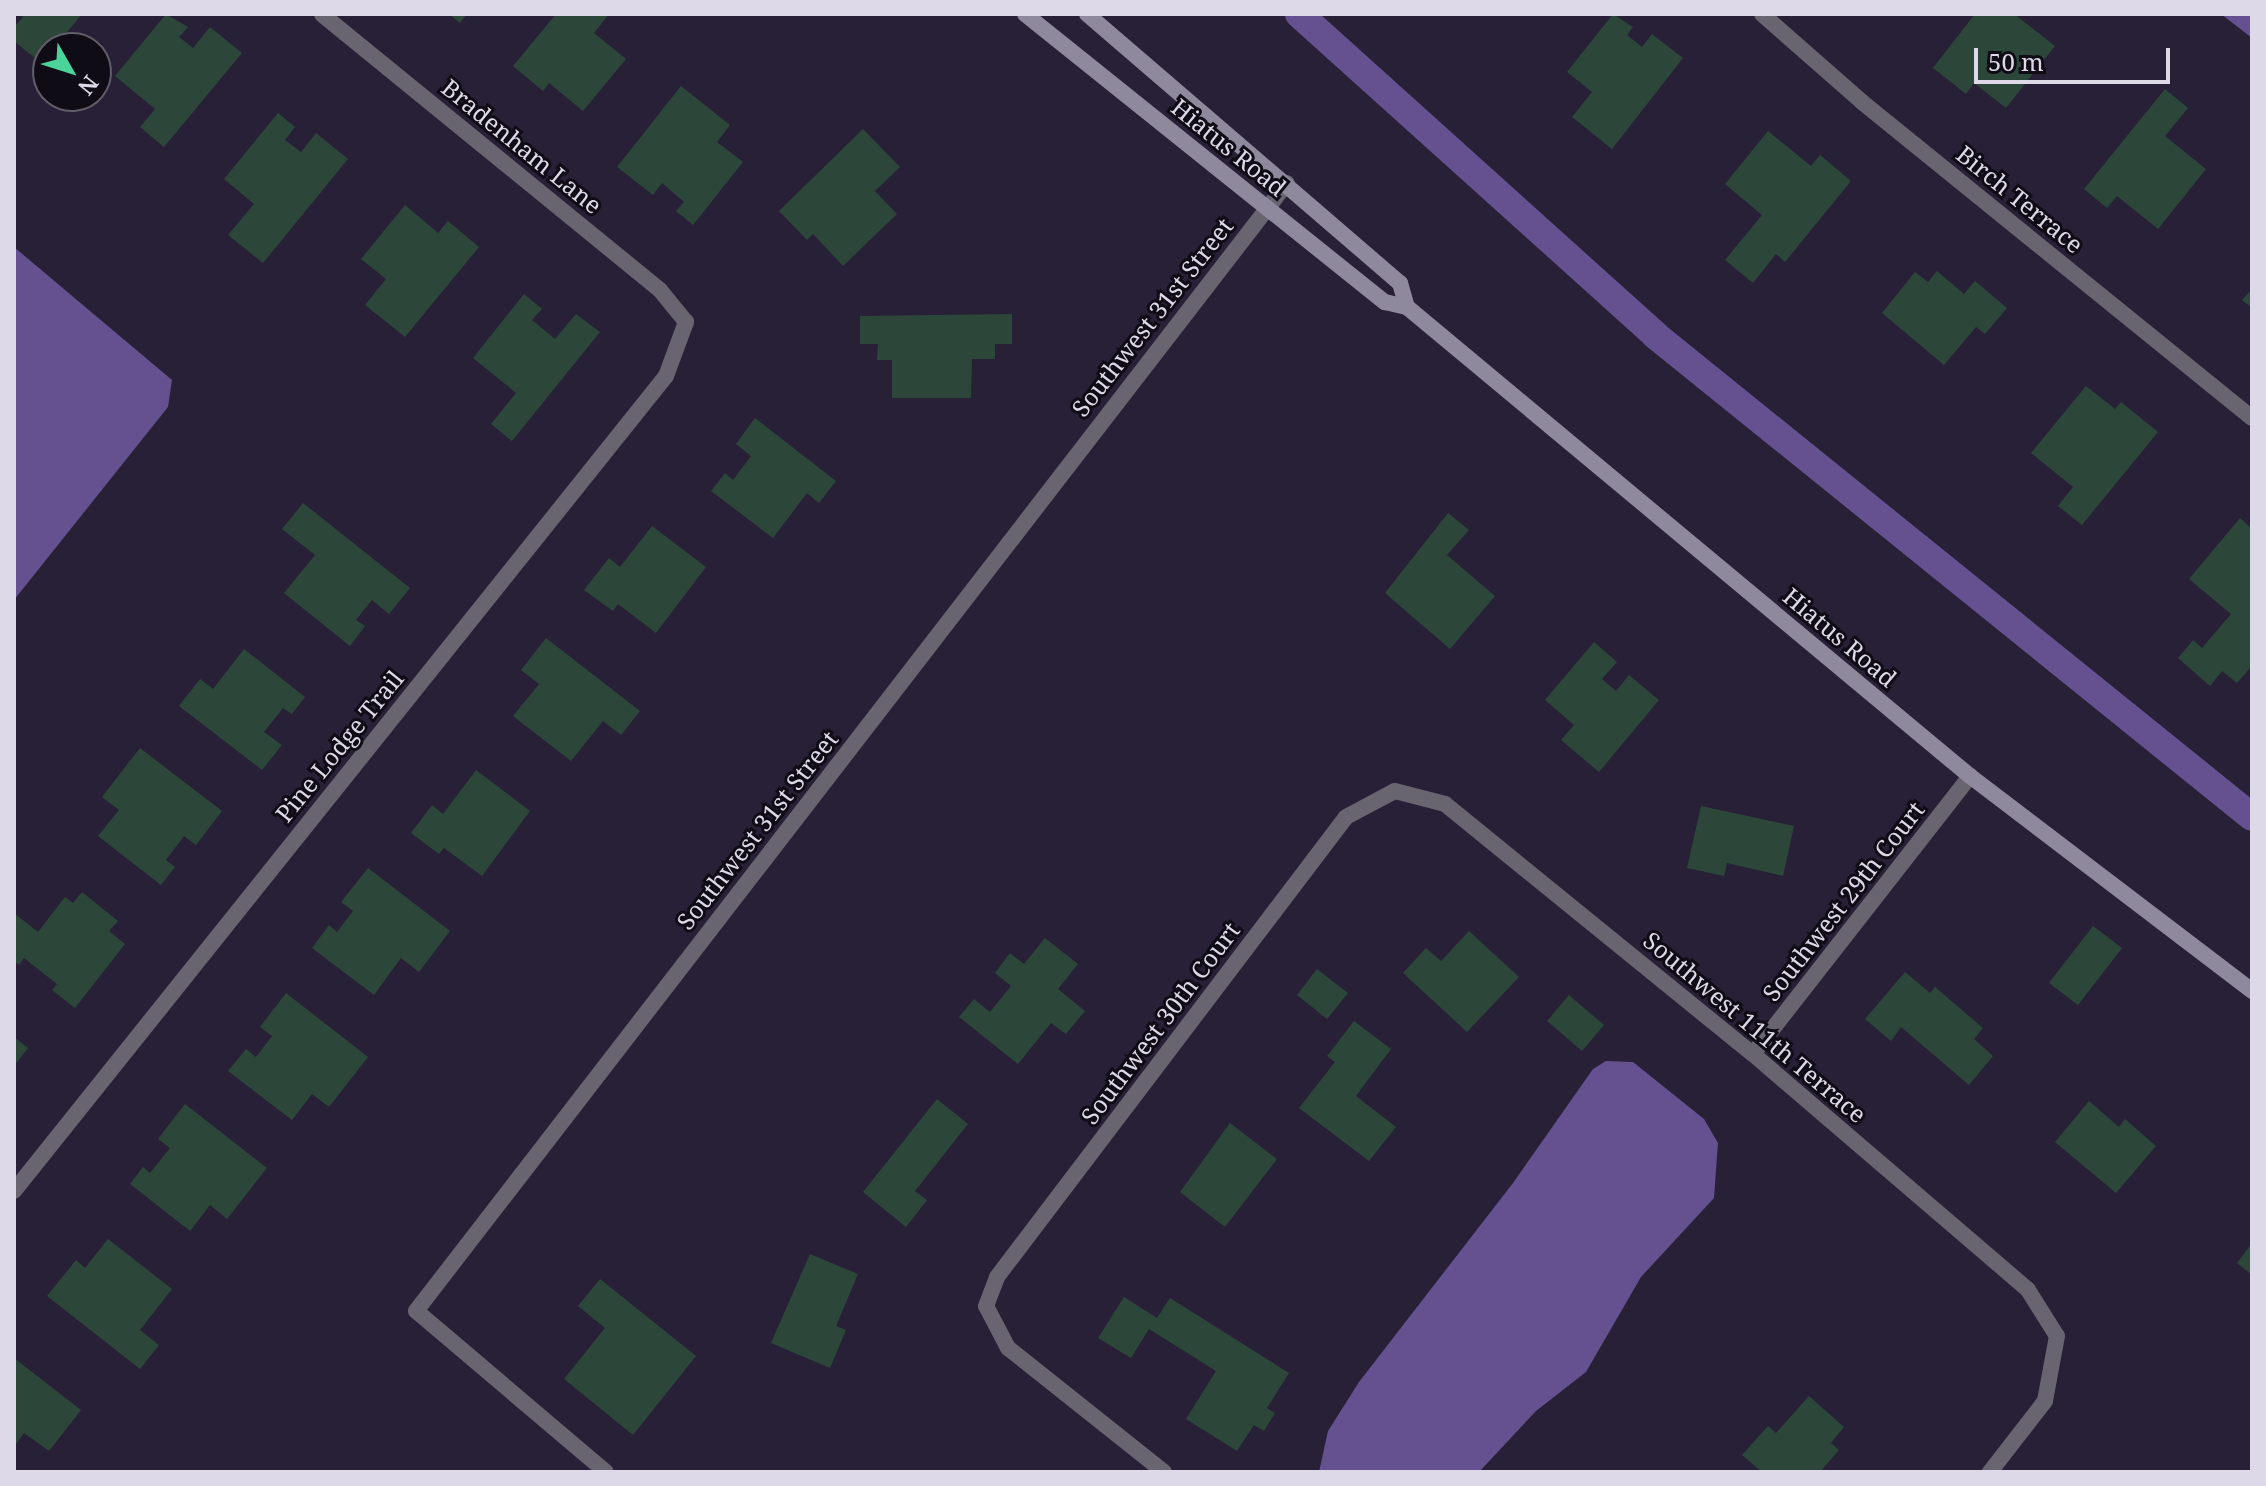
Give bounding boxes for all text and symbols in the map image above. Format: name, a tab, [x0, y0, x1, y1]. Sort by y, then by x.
north arrow	[32, 32, 112, 112]
scale bar	[1978, 32, 2174, 82]
text: 50 m	[1988, 45, 2044, 78]
text: N	[72, 70, 106, 102]
street label: Bradenham Lane	[436, 73, 608, 219]
street label: Hiatus Road	[1166, 92, 1292, 202]
street label: Birch Terrace	[1951, 139, 2089, 259]
street label: Southwest 31st Street	[1065, 212, 1239, 422]
street label: Hiatus Road	[1778, 581, 1902, 693]
street label: Pine Lodge Trail	[269, 664, 409, 828]
street label: Southwest 31st Street	[670, 725, 844, 935]
street label: Southwest 29th Court	[1756, 796, 1930, 1006]
street label: Southwest 30th Court	[1075, 916, 1245, 1130]
street label: Southwest 111th Terrace	[1638, 925, 1872, 1129]

